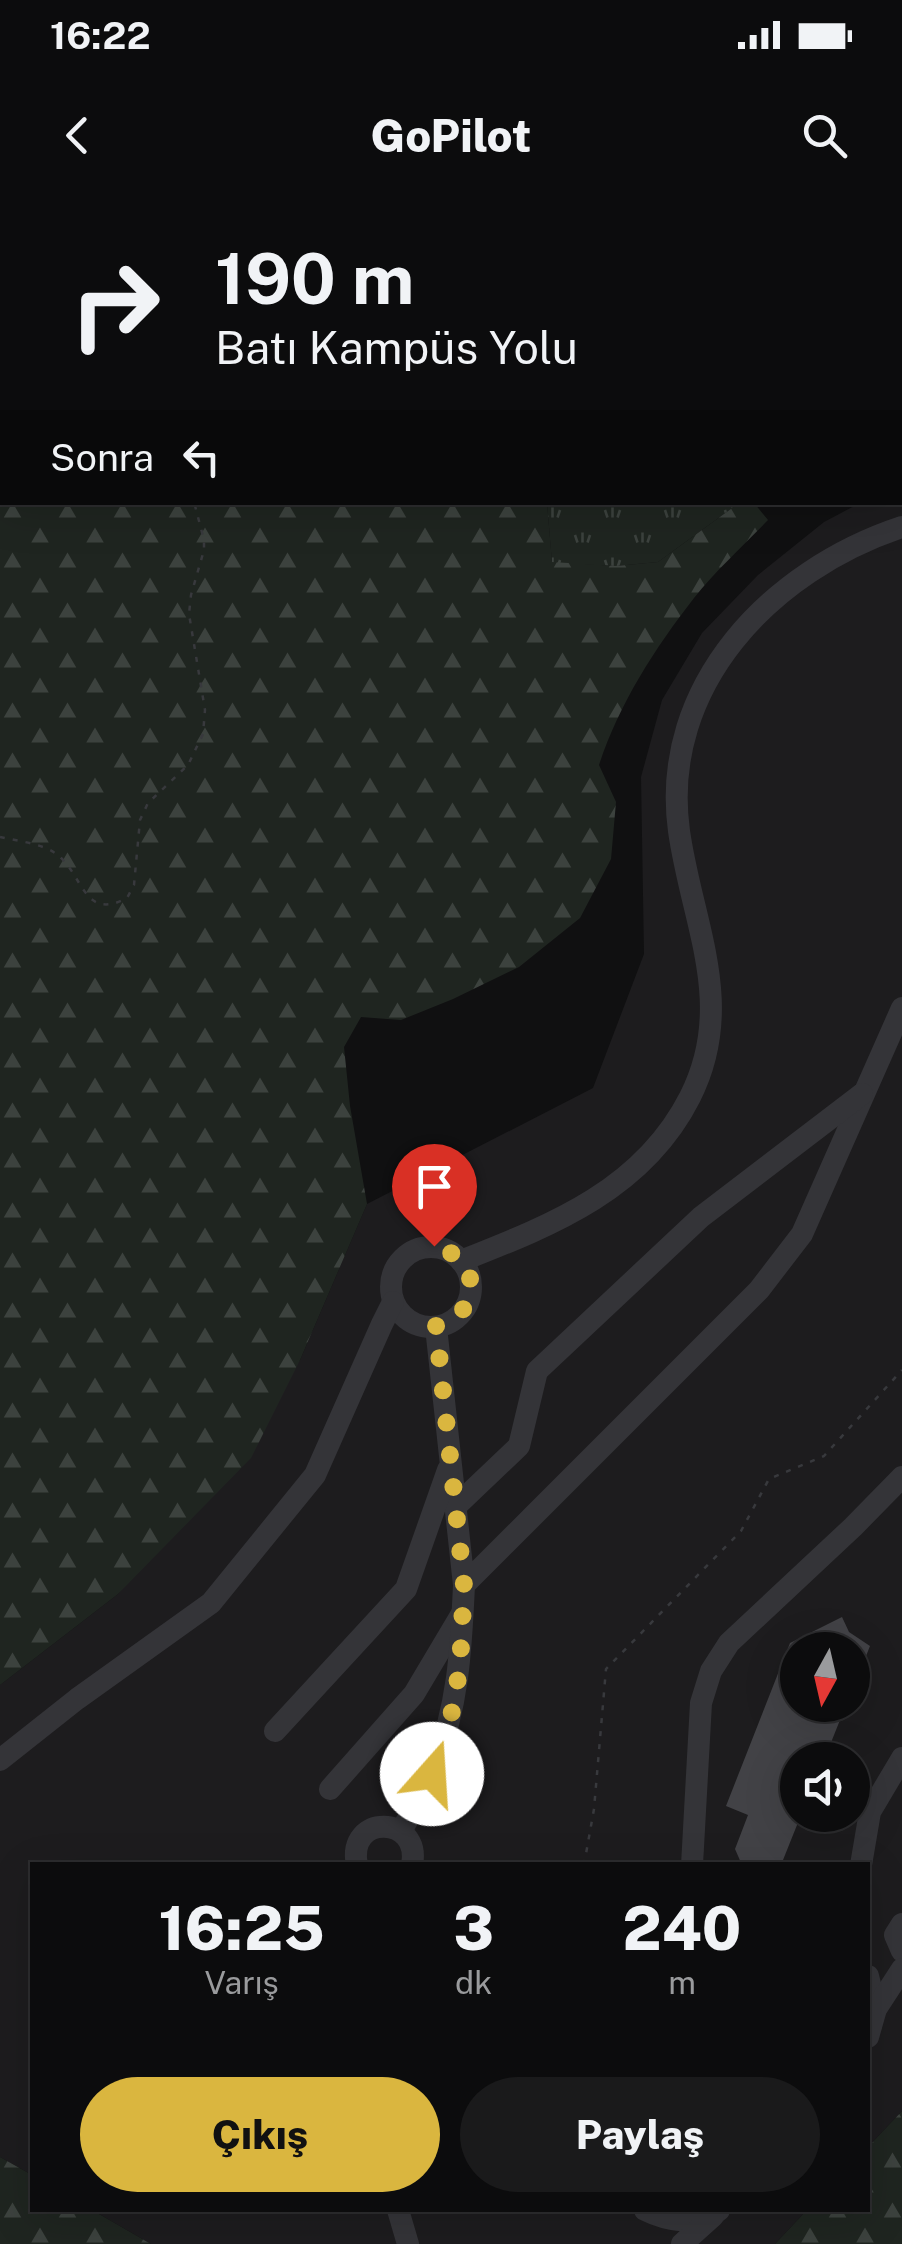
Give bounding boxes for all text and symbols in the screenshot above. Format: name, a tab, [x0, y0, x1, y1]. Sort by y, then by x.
text: 16:22	[50, 13, 151, 58]
icon: back	[50, 108, 105, 163]
icon: search	[797, 108, 852, 163]
text: GoPilot	[371, 109, 531, 162]
text: 190 m	[215, 237, 414, 320]
icon: right	[50, 240, 180, 370]
text: Batı Kampüs Yolu	[215, 321, 578, 374]
icon: left	[174, 430, 229, 485]
text: Sonra	[50, 435, 154, 480]
pin	[392, 1144, 477, 1247]
icon: arrive	[407, 1159, 462, 1214]
north arrow	[780, 1632, 870, 1722]
map controls	[780, 1632, 870, 1832]
position arrow	[380, 1722, 484, 1826]
button: sound	[780, 1742, 870, 1832]
text: 16:25	[159, 1893, 325, 1964]
text: 3	[453, 1893, 494, 1964]
text: 240	[623, 1893, 741, 1964]
text: Varış	[204, 1964, 279, 2001]
text: dk	[455, 1964, 492, 2001]
text: m	[668, 1964, 696, 2001]
button: Çıkış	[80, 2077, 440, 2192]
button: Paylaş	[460, 2077, 820, 2192]

